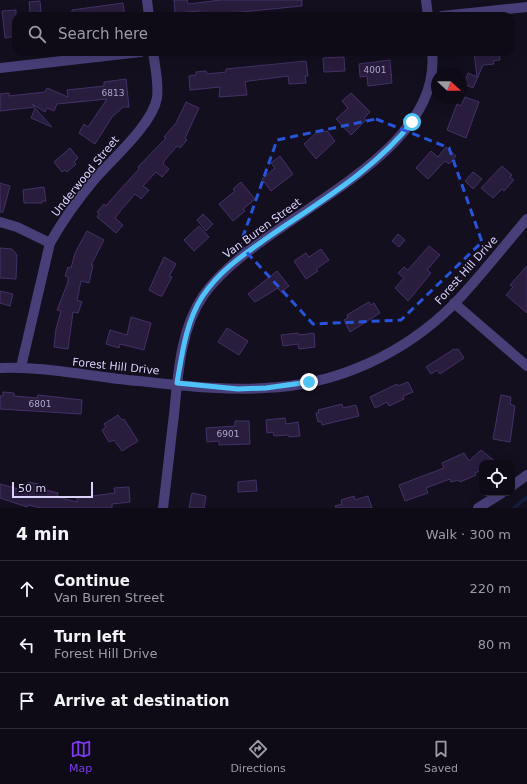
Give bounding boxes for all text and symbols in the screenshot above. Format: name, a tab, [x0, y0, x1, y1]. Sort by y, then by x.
search box	[12, 12, 515, 56]
icon: search	[26, 23, 48, 45]
text: Search here	[58, 25, 148, 43]
house number: 4001	[364, 65, 386, 75]
north arrow	[431, 68, 467, 104]
house number: 6813	[102, 88, 124, 98]
route start	[403, 113, 421, 131]
street label: Underwood Street	[49, 133, 122, 219]
street label: Van Buren Street	[221, 195, 304, 261]
street label: Forest Hill Drive	[432, 233, 501, 307]
street label: Forest Hill Drive	[72, 355, 160, 378]
route end	[300, 373, 318, 391]
house number: 6801	[29, 399, 51, 409]
house number: 6901	[217, 429, 239, 439]
map controls	[479, 460, 515, 496]
button: locate	[479, 460, 515, 496]
scale bar	[12, 480, 93, 499]
text: 50 m	[18, 482, 46, 495]
text: 4 min	[16, 524, 69, 544]
text: Walk · 300 m	[426, 527, 511, 542]
text: Continue	[54, 572, 130, 590]
icon: ahead	[16, 578, 38, 600]
text: 220 m	[469, 581, 511, 596]
text: Van Buren Street	[54, 590, 164, 605]
text: Turn left	[54, 628, 126, 646]
icon: left	[16, 634, 38, 656]
text: 80 m	[478, 637, 511, 652]
text: Forest Hill Drive	[54, 646, 157, 661]
icon: arrive	[16, 690, 38, 712]
text: Arrive at destination	[54, 692, 229, 710]
tab: Map	[69, 738, 92, 775]
tab: Directions	[230, 738, 286, 775]
tab: Saved	[424, 738, 458, 775]

